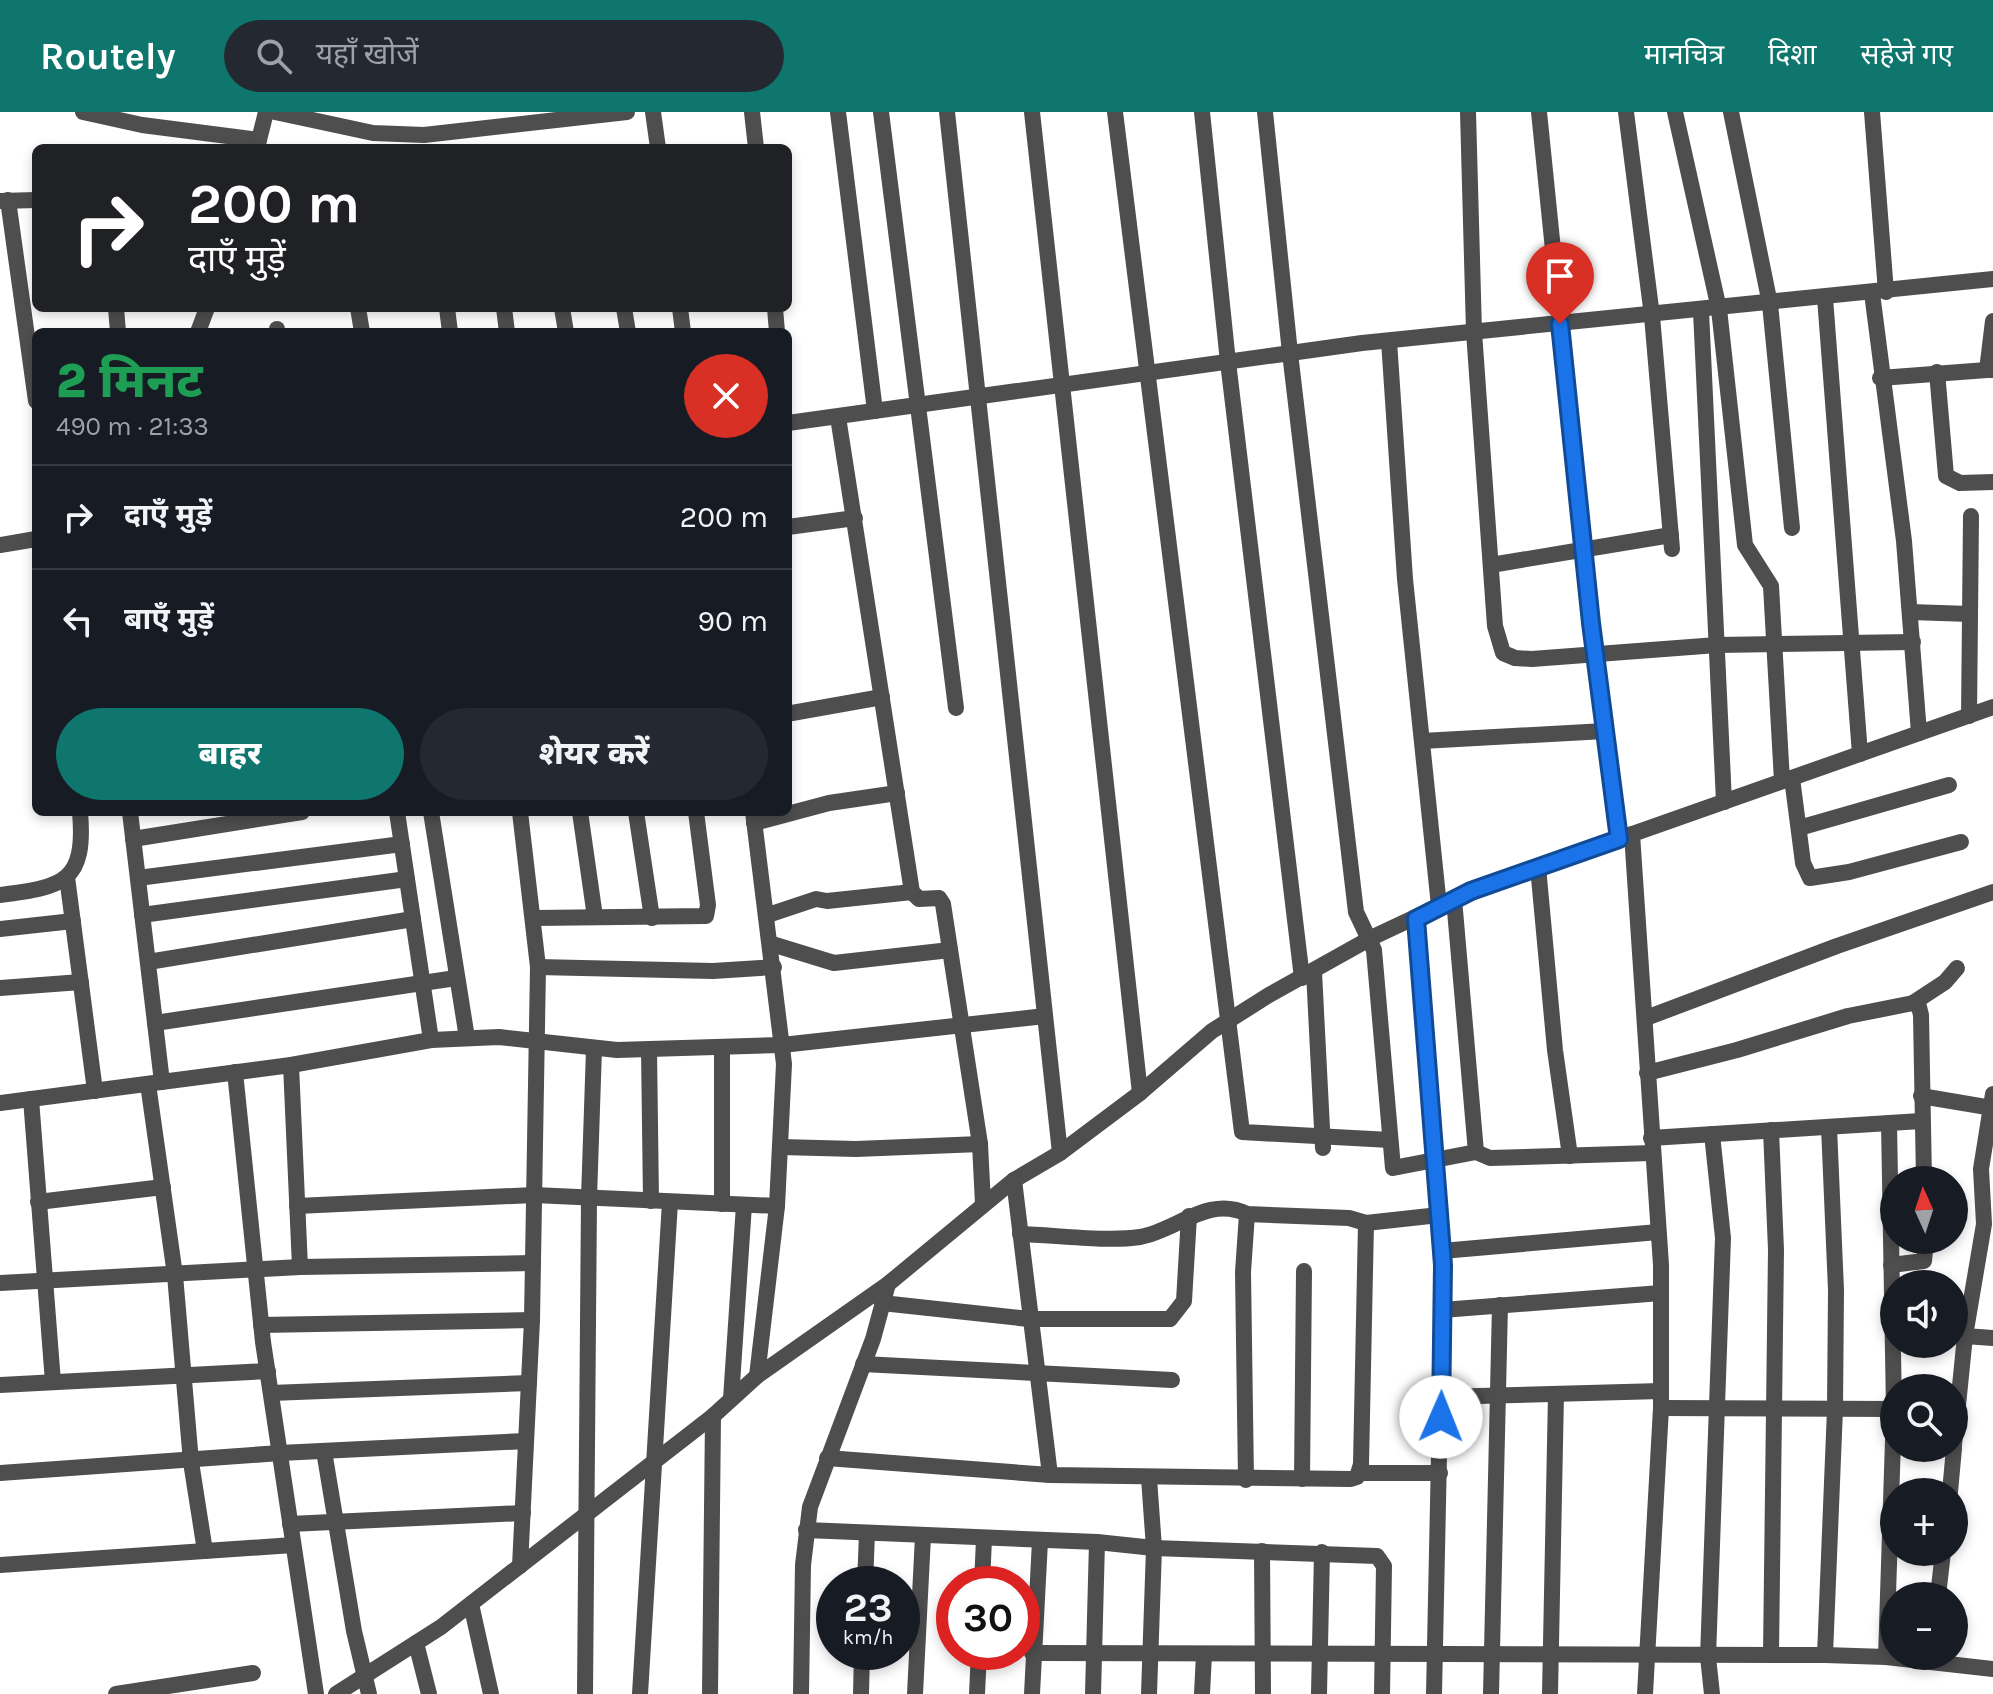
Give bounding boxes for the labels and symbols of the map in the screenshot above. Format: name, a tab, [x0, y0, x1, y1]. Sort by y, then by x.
pin	[1526, 242, 1594, 324]
north arrow	[1880, 1166, 1968, 1254]
position arrow	[1399, 1375, 1483, 1459]
speed limit sign: 30	[936, 1566, 1040, 1670]

